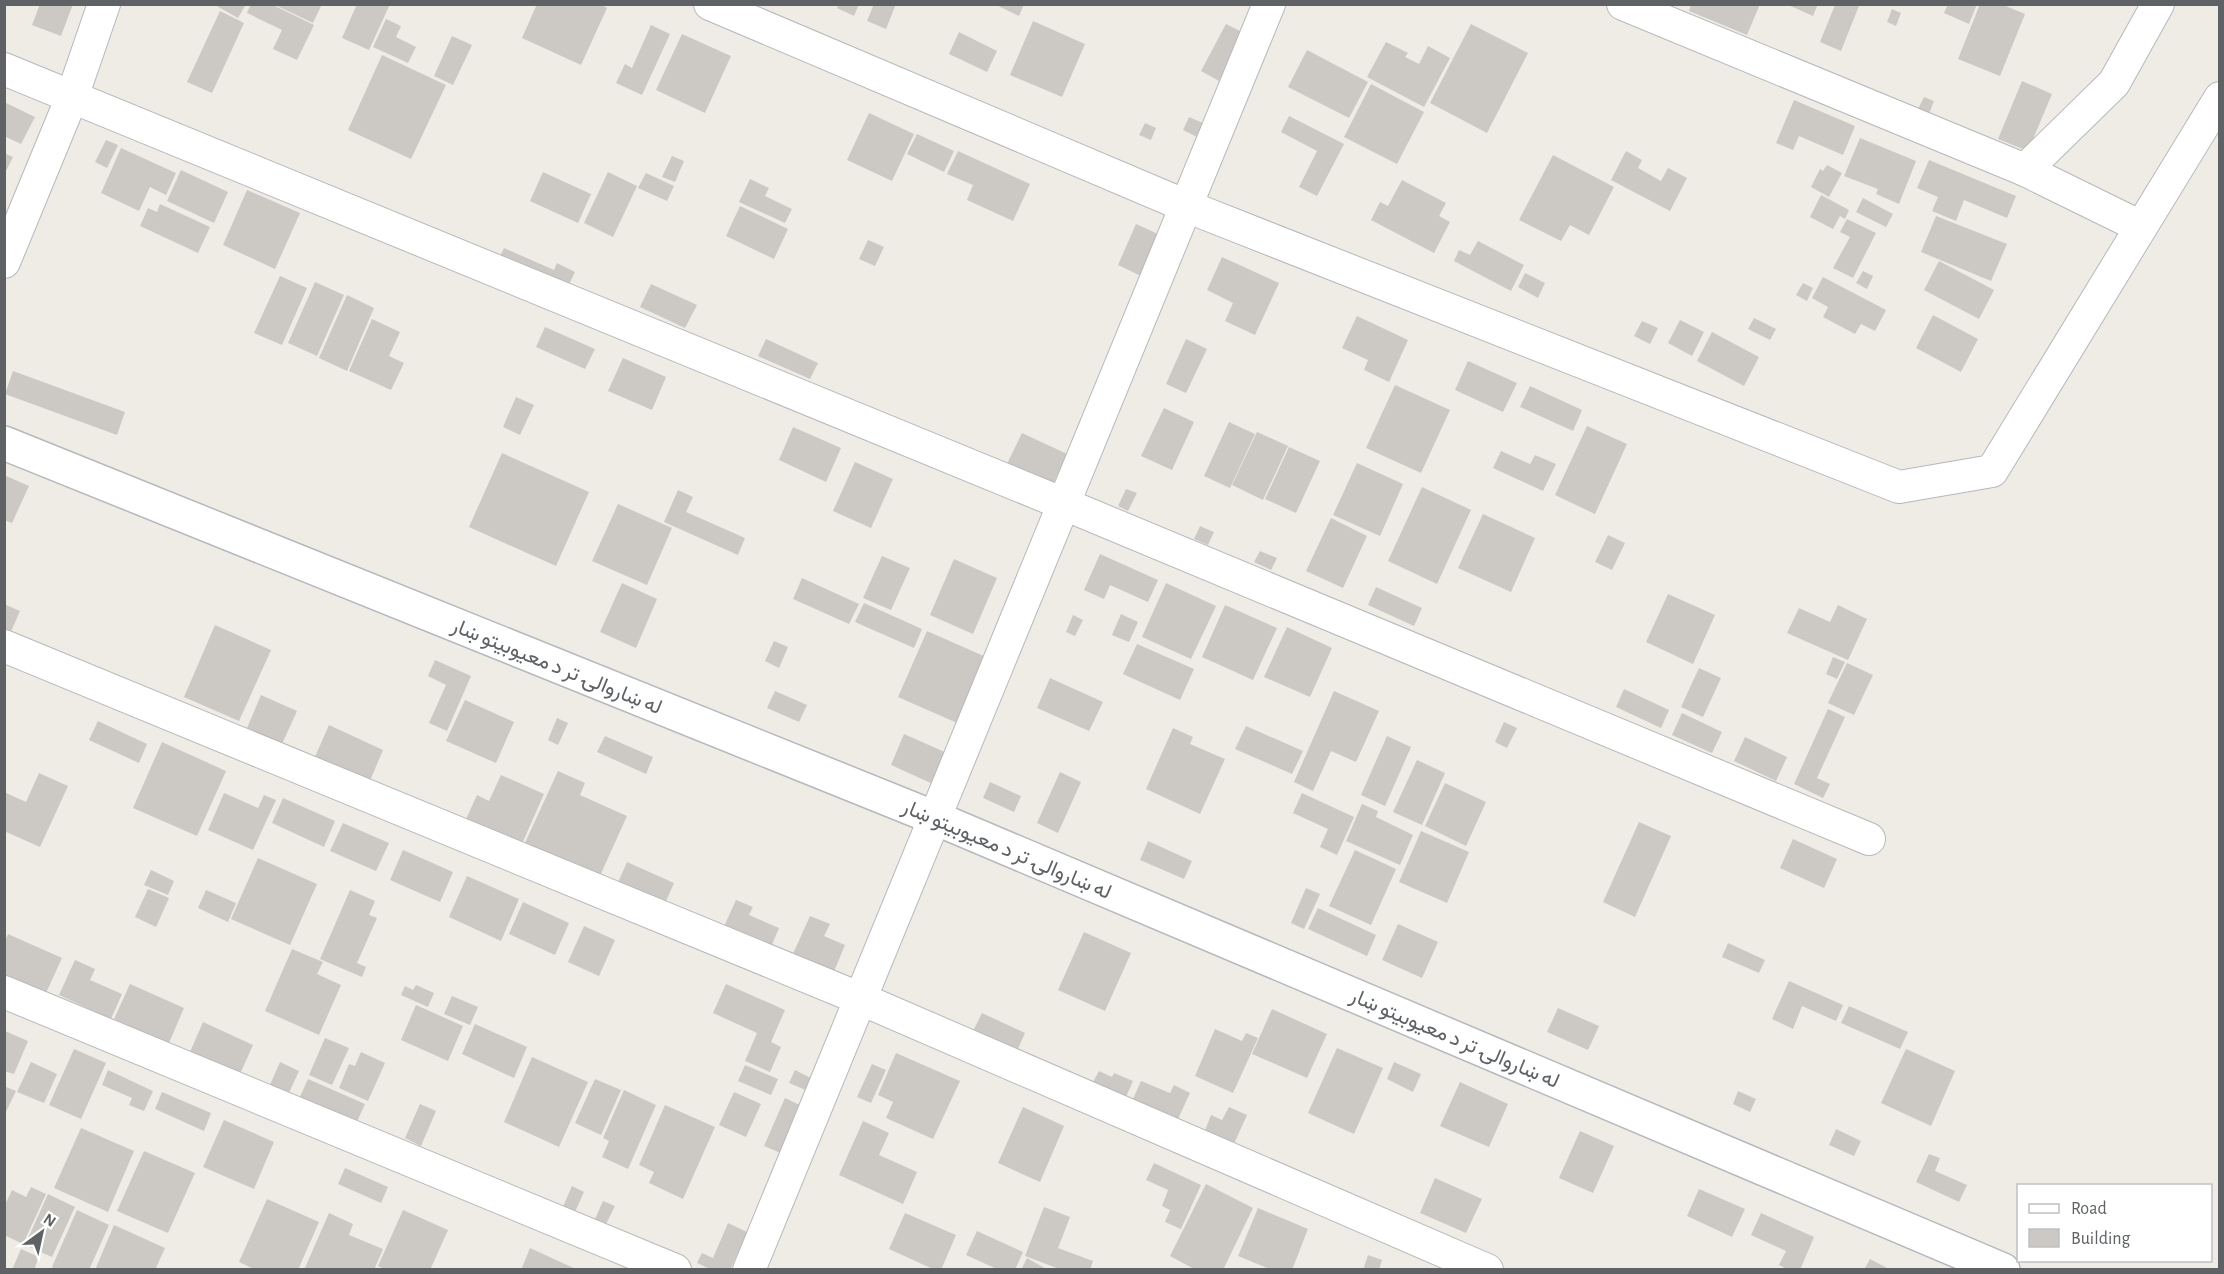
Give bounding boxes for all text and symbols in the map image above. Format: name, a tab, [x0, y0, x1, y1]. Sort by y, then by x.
street label: له ښاروالۍ تر د معیوبیتو ښار	[447, 614, 665, 720]
street label: له ښاروالۍ تر د معیوبیتو ښار	[898, 795, 1114, 905]
street label: له ښاروالۍ تر د معیوبیتو ښار	[1346, 984, 1562, 1094]
legend	[2017, 1184, 2212, 1262]
text: Road	[2071, 1200, 2107, 1218]
north arrow	[12, 1202, 72, 1262]
text: N	[41, 1211, 59, 1230]
text: Building	[2071, 1230, 2131, 1248]

